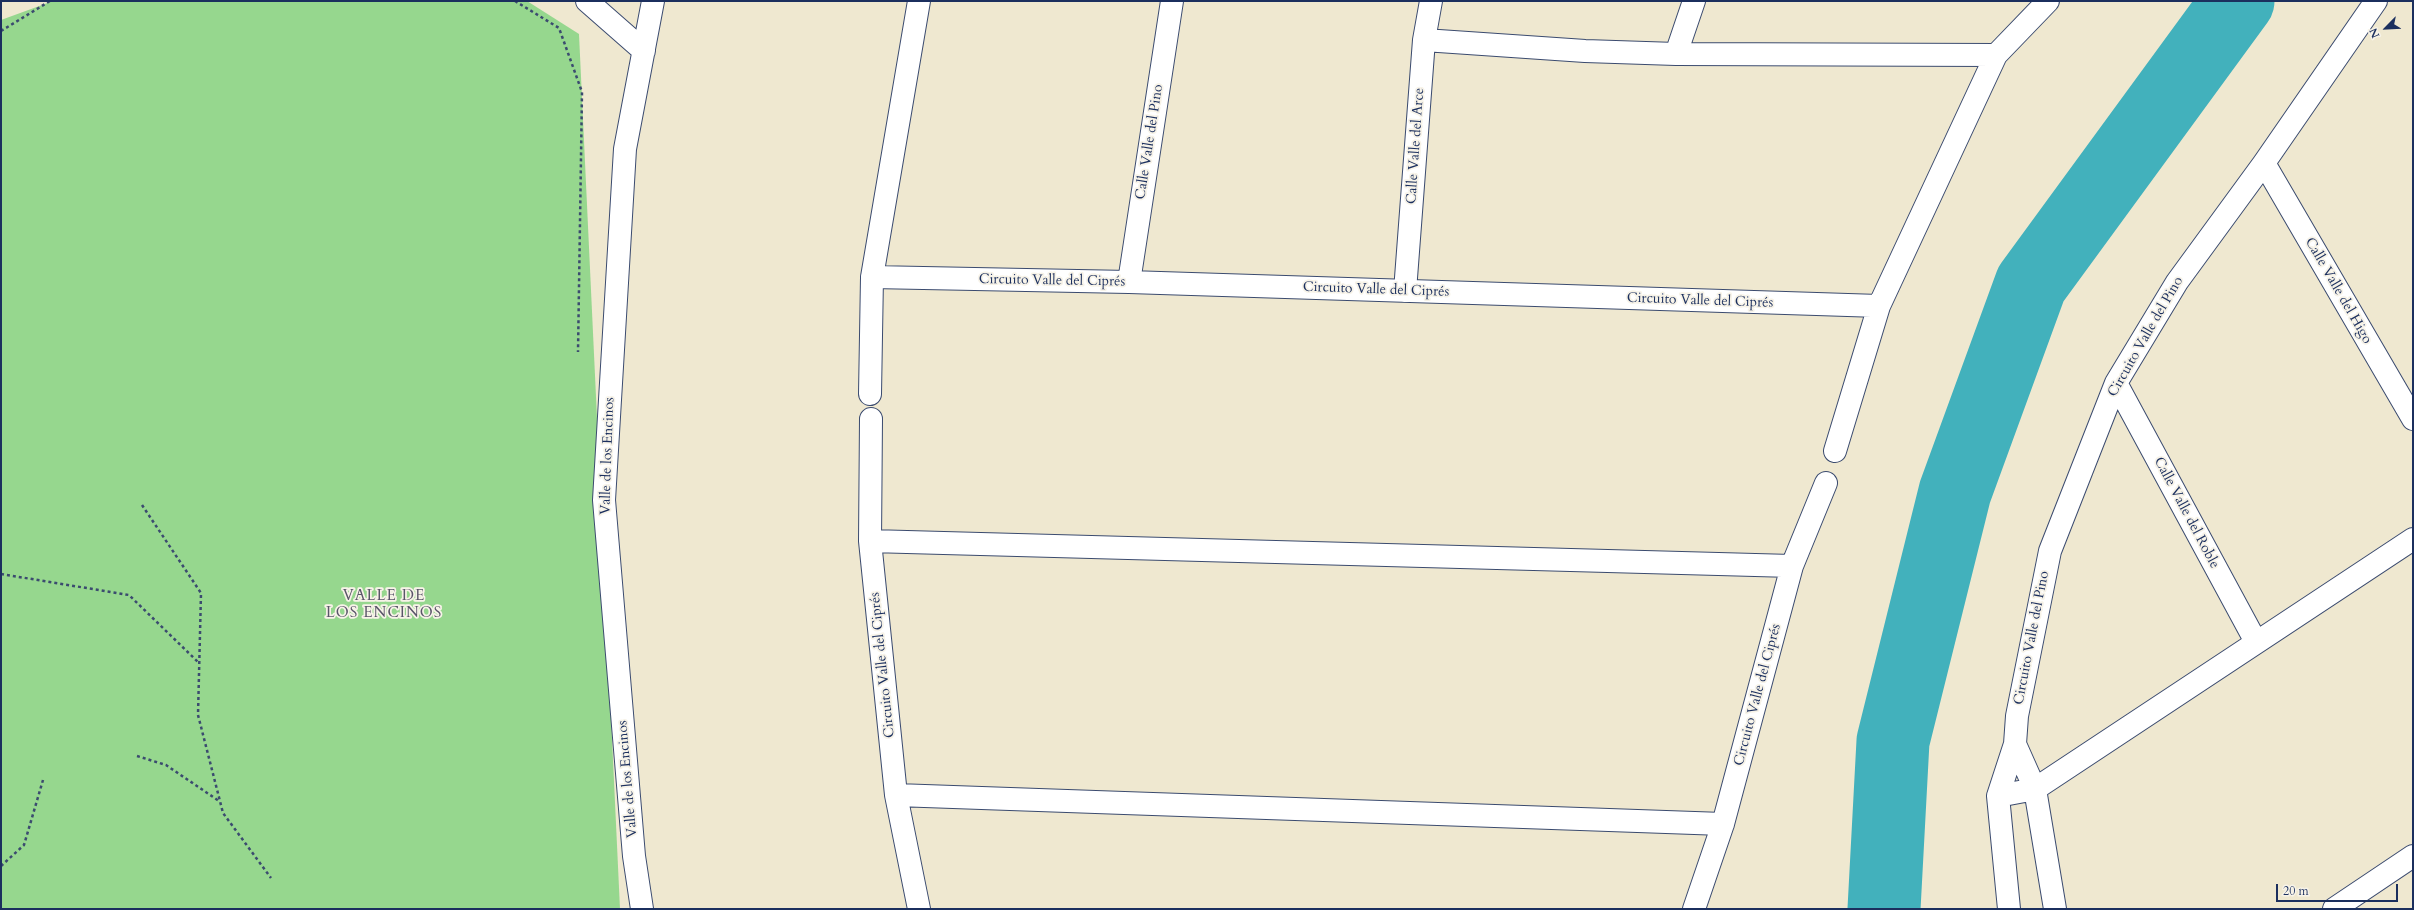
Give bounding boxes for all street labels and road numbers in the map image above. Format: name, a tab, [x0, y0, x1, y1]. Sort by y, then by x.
street label: Calle Valle del Pino	[1133, 83, 1167, 201]
street label: Calle Valle del Arce	[1404, 87, 1428, 205]
street label: Calle Valle del Higo	[2301, 235, 2375, 347]
street label: Circuito Valle del Ciprés	[979, 271, 1125, 291]
street label: Circuito Valle del Pino	[2105, 274, 2187, 400]
street label: Circuito Valle del Ciprés	[1303, 279, 1449, 301]
street label: Circuito Valle del Ciprés	[1627, 290, 1773, 312]
street label: Valle de los Encinos	[598, 397, 618, 515]
street label: Calle Valle del Roble	[2150, 455, 2222, 571]
street label: Circuito Valle del Pino	[2011, 570, 2053, 706]
street label: Circuito Valle del Ciprés	[867, 591, 899, 739]
street label: Circuito Valle del Ciprés	[1731, 622, 1785, 768]
street label: Valle de los Encinos	[614, 720, 642, 838]

